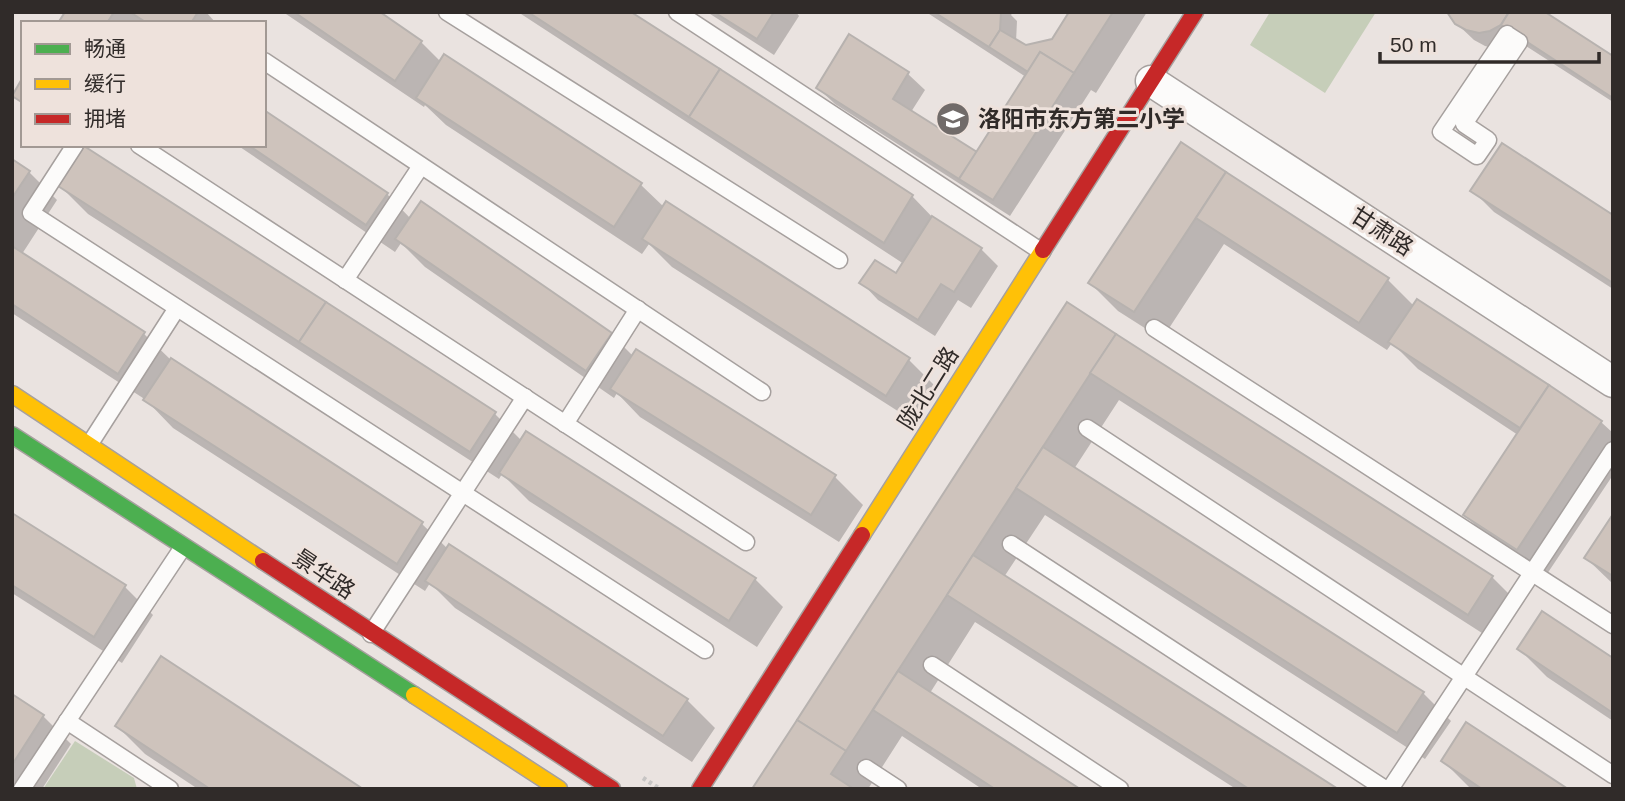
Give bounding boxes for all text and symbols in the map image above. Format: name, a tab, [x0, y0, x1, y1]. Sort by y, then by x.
legend	[21, 21, 266, 147]
scale bar	[1380, 21, 1599, 65]
text: 50 m	[1390, 33, 1437, 56]
text: 畅通	[84, 37, 126, 60]
text: 缓行	[84, 72, 126, 95]
school or university icon: 洛阳市东方第二小学	[934, 100, 972, 138]
place label: 洛阳市东方第二小学	[978, 106, 1185, 132]
text: 拥堵	[84, 107, 126, 130]
street label: 甘肃路	[1346, 201, 1418, 261]
street label: 陇北二路	[893, 342, 963, 434]
street label: 景华路	[288, 544, 360, 604]

